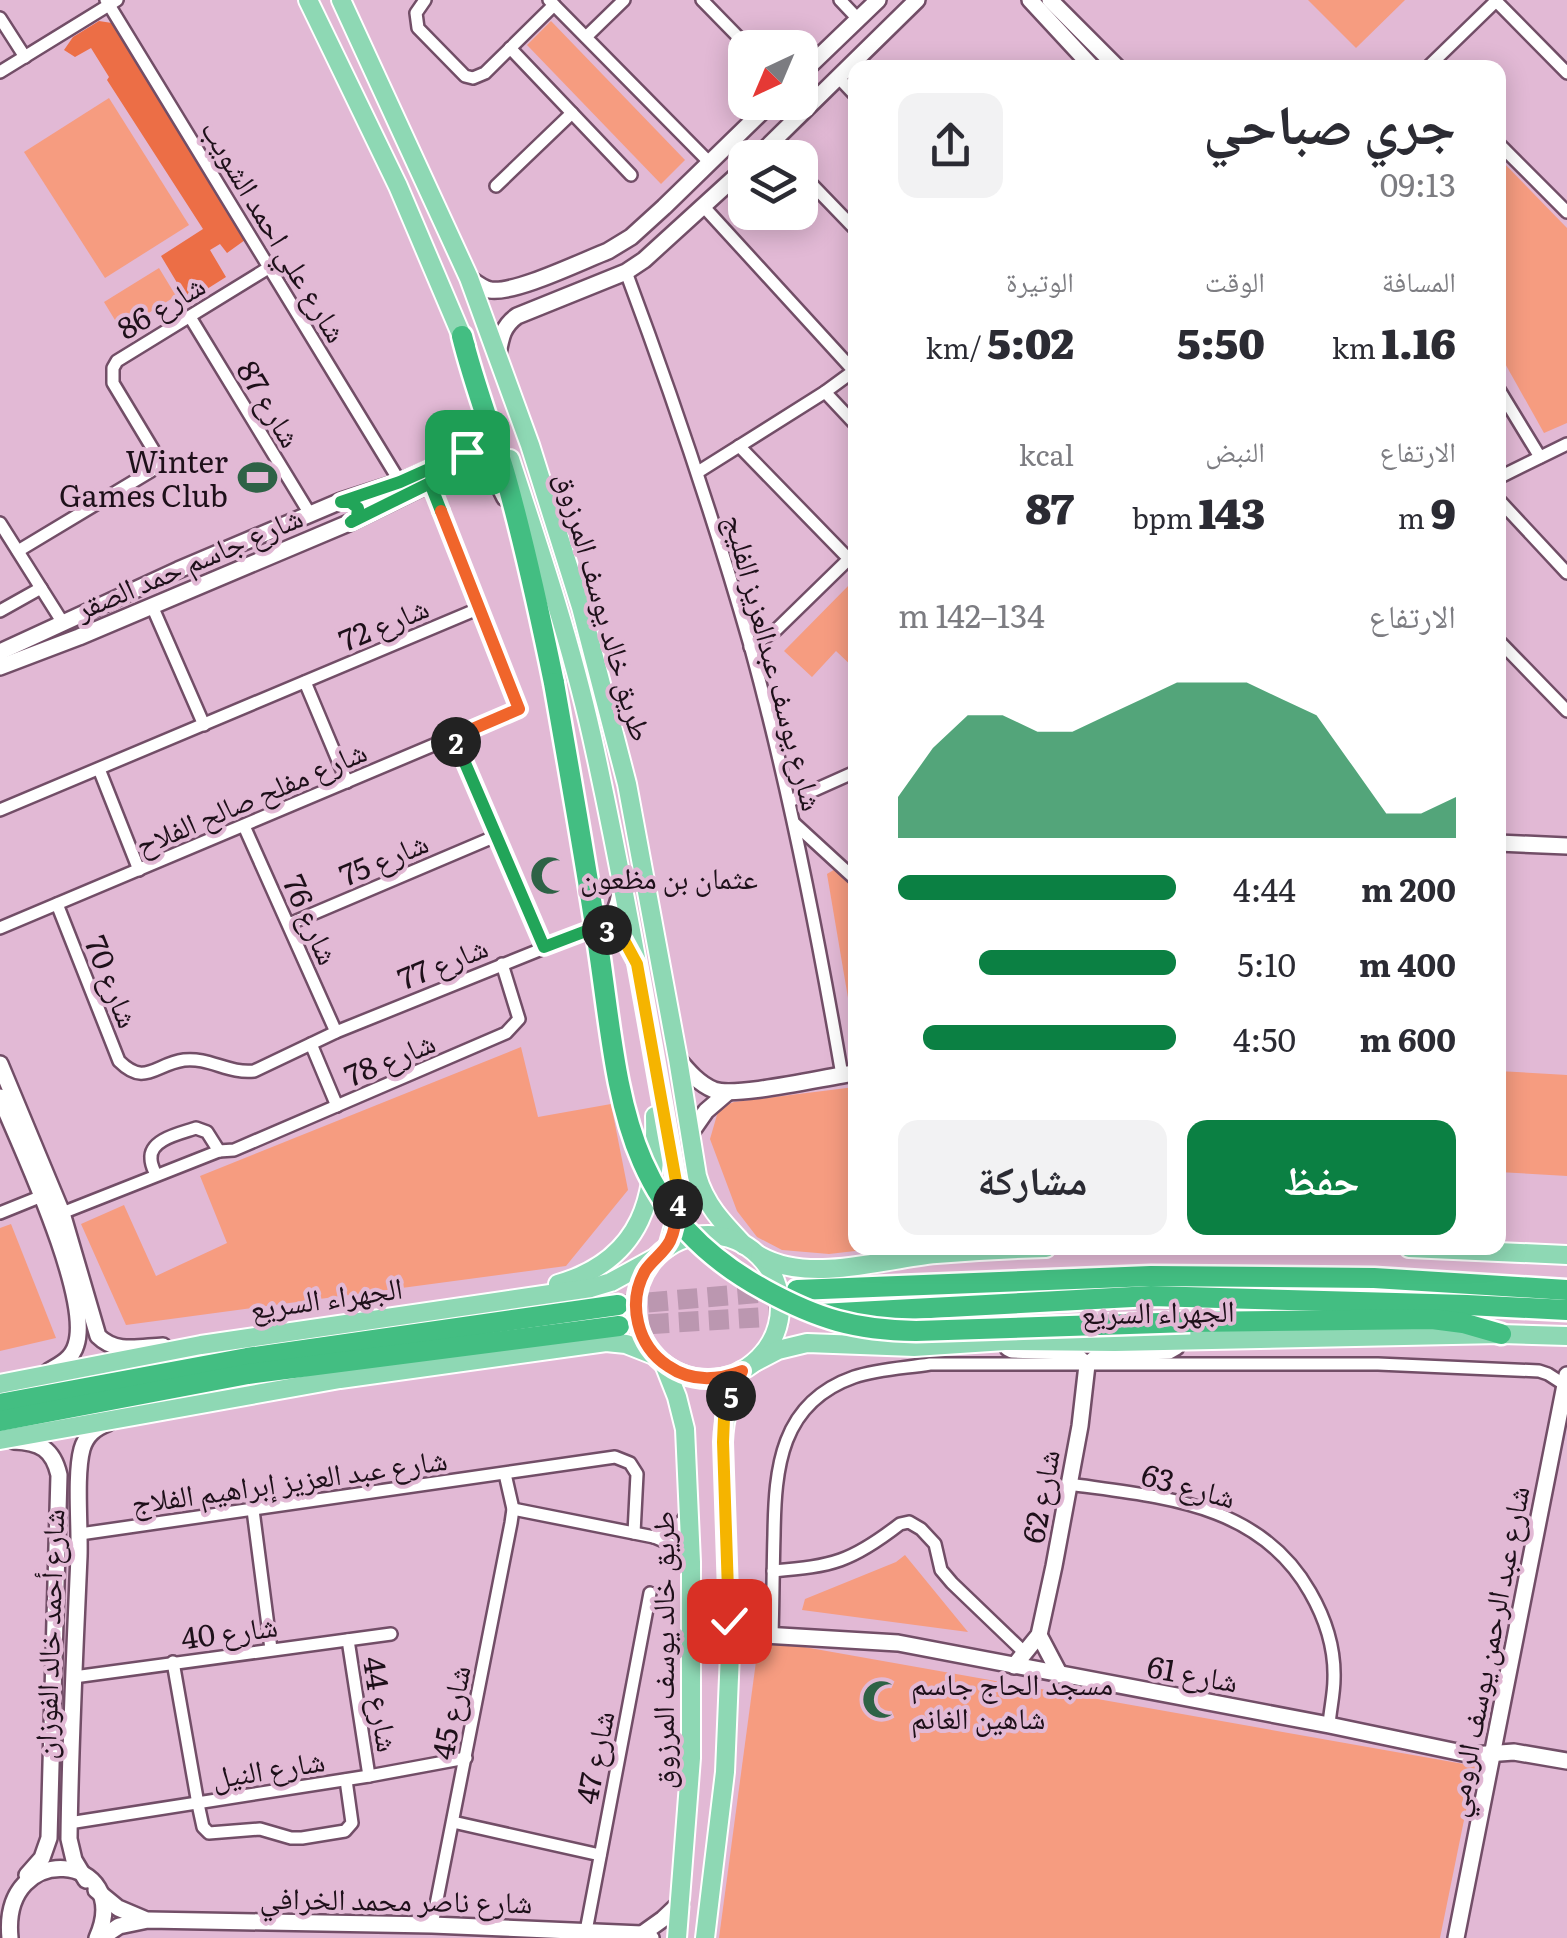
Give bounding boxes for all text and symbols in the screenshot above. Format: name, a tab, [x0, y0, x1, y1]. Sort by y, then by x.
north arrow	[728, 30, 818, 120]
map controls	[728, 30, 818, 230]
text: جري صباحي	[1203, 80, 1456, 162]
button: share	[898, 93, 1003, 198]
street label: شارع علي احمد الشويب	[188, 110, 360, 352]
button: layers	[728, 140, 818, 230]
text: 09:13	[1380, 159, 1456, 207]
text: الوتيرة	[1006, 259, 1074, 301]
text: الوقت	[1205, 259, 1265, 301]
text: المسافة	[1382, 259, 1456, 301]
street label: شارع 86	[108, 262, 212, 348]
text: 5:02	[987, 310, 1074, 372]
text: 5:50	[1177, 310, 1265, 372]
text: 1.16	[1381, 310, 1456, 372]
text: /km	[926, 326, 987, 368]
text: km	[1332, 326, 1381, 368]
street label: شارع 87	[228, 351, 314, 455]
pin	[425, 410, 510, 495]
icon: arrive	[440, 425, 495, 480]
text: النبض	[1205, 429, 1265, 471]
text: الارتفاع	[1380, 429, 1456, 471]
text: kcal	[1019, 433, 1074, 475]
place label: Winter Games Club	[59, 438, 228, 516]
sports icon: Winter Games Club	[237, 456, 279, 498]
street label: طريق خالد يوسف المرزوق	[546, 466, 666, 746]
text: 87	[1026, 475, 1074, 537]
text: 143	[1199, 480, 1265, 542]
text: 9	[1431, 480, 1456, 542]
street label: شارع جاسم حمد الصقر	[66, 493, 309, 630]
text: bpm	[1132, 496, 1199, 538]
text: m	[1398, 496, 1431, 538]
street label: شارع يوسف عبدالعزيز الفليج	[715, 509, 837, 815]
street label: شارع 72	[331, 583, 435, 661]
text: 134–142 m	[898, 590, 1045, 638]
text: الارتفاع	[1369, 590, 1456, 638]
pin: 2	[431, 717, 481, 767]
text: 2	[448, 721, 464, 763]
street label: شارع مفلح صالح الفلاح	[127, 727, 373, 865]
street label: شارع 75	[332, 819, 434, 895]
place label: عثمان بن مظعون	[580, 854, 758, 898]
mosque icon: عثمان بن مظعون	[529, 855, 571, 897]
text: 4:44	[1233, 864, 1296, 912]
text: 200 m	[1361, 864, 1456, 912]
street label: شارع 76	[274, 867, 352, 971]
pin: 3	[582, 905, 632, 955]
text: 3	[599, 909, 615, 951]
street label: شارع 77	[390, 923, 494, 999]
street label: شارع 70	[76, 928, 152, 1034]
text: 5:10	[1238, 939, 1296, 987]
text: 400 m	[1359, 939, 1456, 987]
text: 4:50	[1233, 1014, 1296, 1062]
text: 600 m	[1360, 1014, 1456, 1062]
street label: شارع 78	[337, 1018, 441, 1096]
button: مشاركة	[898, 1120, 1167, 1235]
button: حفظ	[1187, 1120, 1456, 1235]
pin: 4	[653, 1179, 703, 1229]
text: 4	[670, 1183, 686, 1225]
street label: الجهراء السريع	[247, 1264, 405, 1328]
street label: الجهراء السريع	[1081, 1287, 1235, 1333]
pin: 5	[706, 1371, 756, 1421]
text: 5	[723, 1375, 739, 1417]
street label: شارع عبد العزيز إبراهيم الفلاج	[128, 1435, 450, 1524]
street label: شارع 62	[1009, 1446, 1069, 1546]
street label: شارع 63	[1137, 1450, 1241, 1518]
street label: شارع عبد الرحمن يوسف الرومي	[1431, 1482, 1543, 1821]
street label: شارع أحمد خالد الفوزان	[21, 1508, 73, 1760]
street label: طريق خالد يوسف المرزوق	[639, 1511, 683, 1789]
pin	[687, 1579, 772, 1664]
icon: check	[702, 1594, 757, 1649]
street label: شارع 40	[178, 1601, 280, 1659]
street label: شارع 61	[1144, 1642, 1242, 1702]
street label: شارع 44	[354, 1653, 412, 1755]
place label: مسجد الحاج جاسم شاهين الغانم	[911, 1660, 1113, 1739]
street label: شارع 45	[418, 1661, 480, 1763]
mosque icon: مسجد الحاج جاسم شاهين الغانم	[860, 1678, 902, 1720]
street label: شارع 47	[562, 1707, 624, 1807]
street label: شارع النيل	[208, 1736, 328, 1798]
street label: شارع ناصر محمد الخرافي	[259, 1874, 533, 1927]

